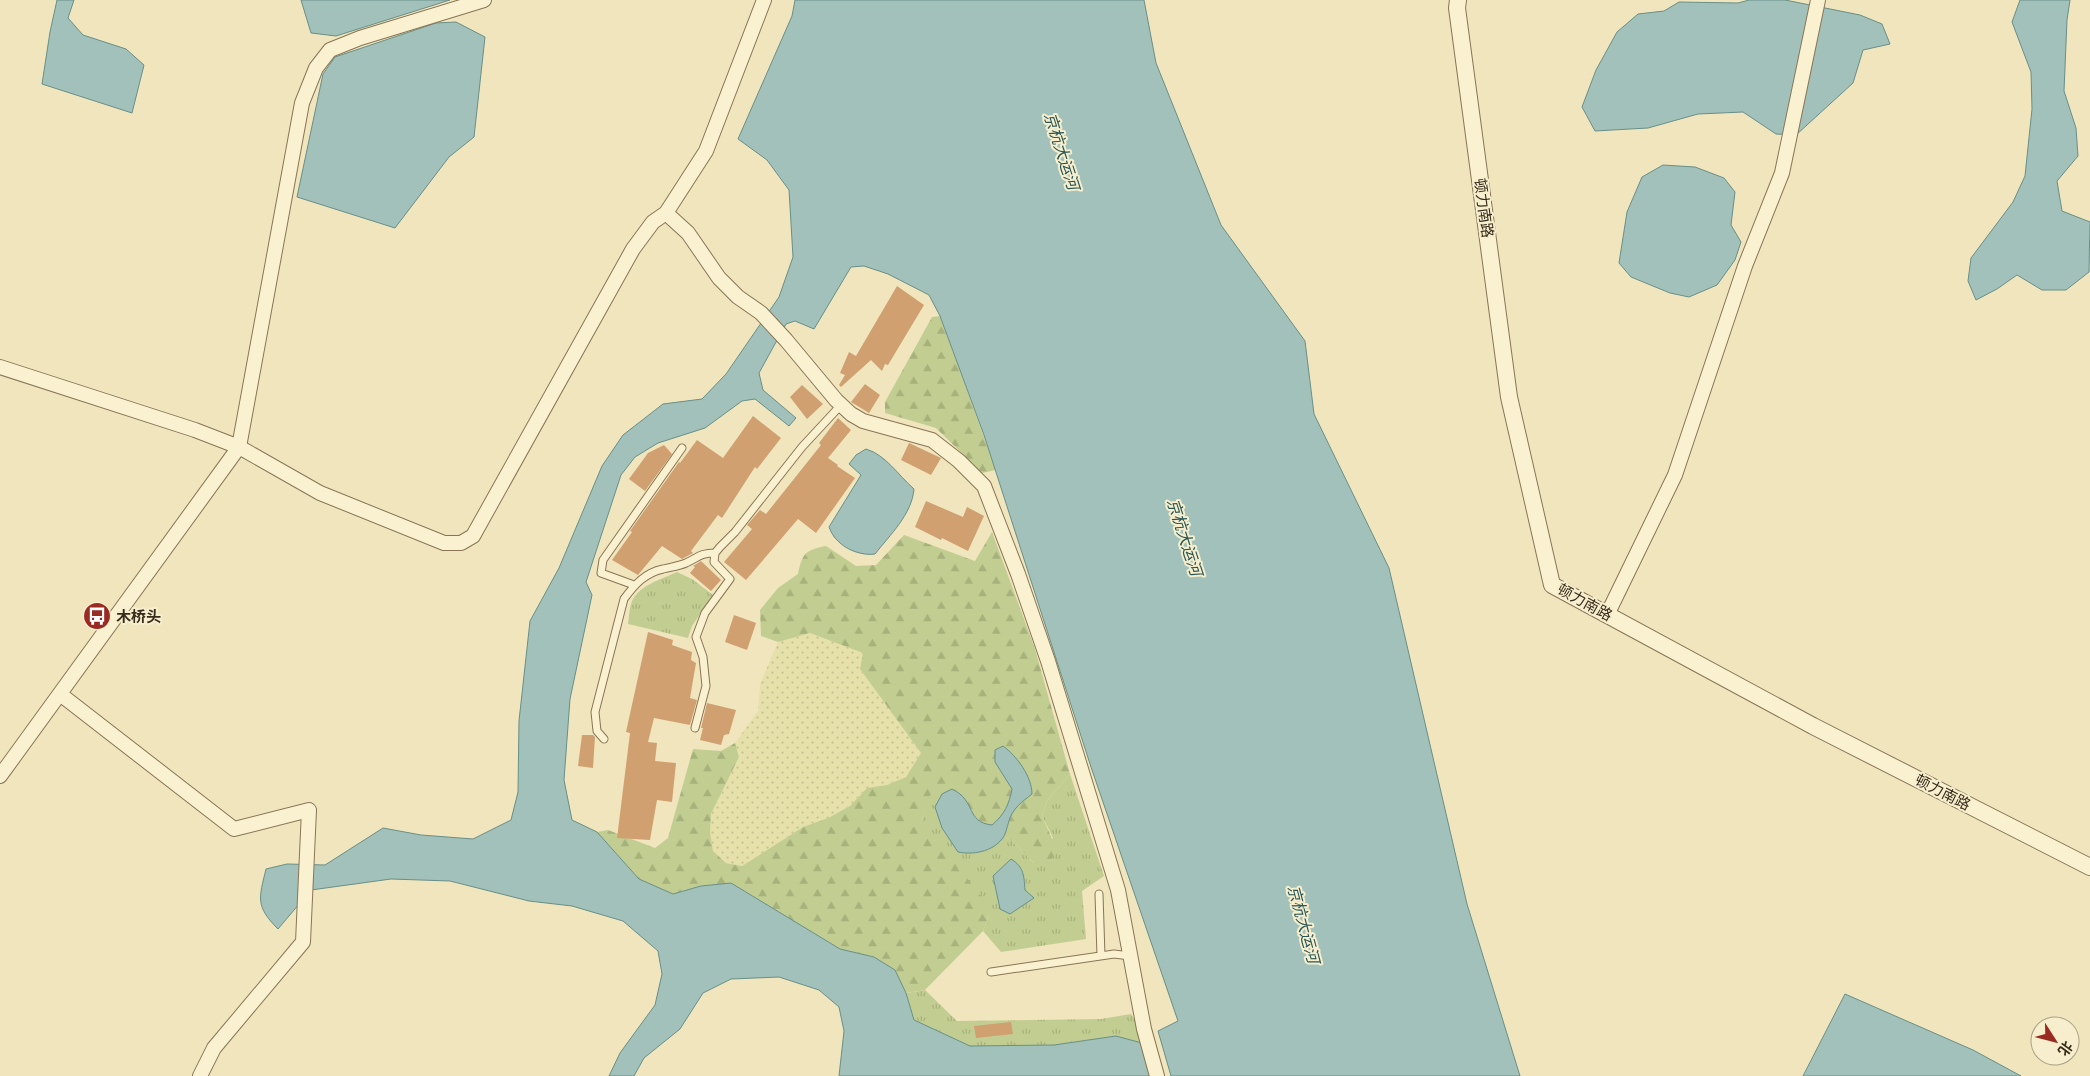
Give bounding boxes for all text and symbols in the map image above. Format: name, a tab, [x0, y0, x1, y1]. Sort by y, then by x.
water label: 京杭大运河	[1039, 110, 1086, 195]
street label: 顿力南路	[1469, 177, 1499, 239]
water label: 京杭大运河	[1162, 496, 1209, 581]
street label: 顿力南路	[1554, 578, 1616, 626]
bus stop icon: 木桥头	[82, 601, 112, 631]
place label: 木桥头	[116, 606, 161, 627]
street label: 顿力南路	[1911, 769, 1975, 815]
water label: 京杭大运河	[1283, 883, 1326, 968]
north arrow	[2030, 1016, 2080, 1066]
text: 北	[2053, 1037, 2078, 1060]

